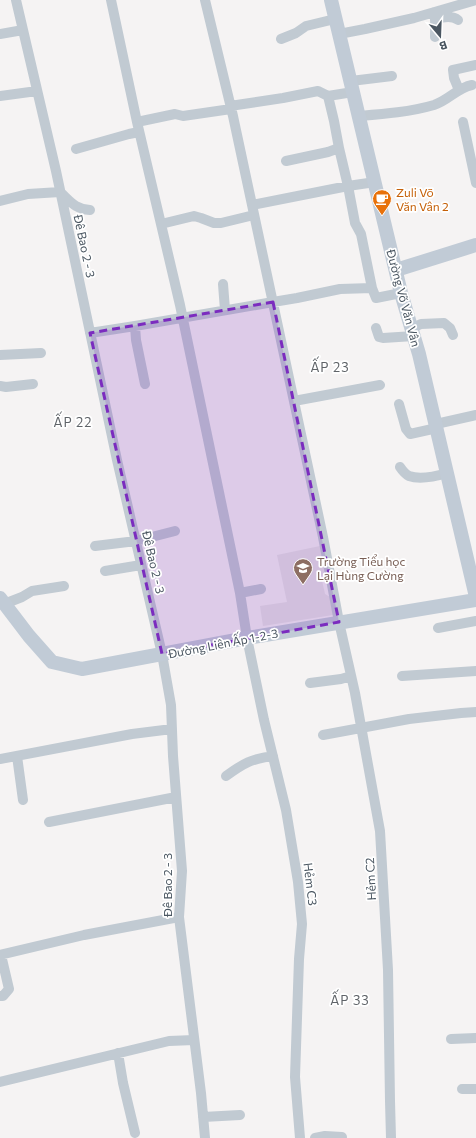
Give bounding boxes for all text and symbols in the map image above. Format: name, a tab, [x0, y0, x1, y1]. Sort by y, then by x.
north arrow	[420, 16, 460, 56]
text: B	[438, 39, 449, 53]
place label: Zuli Võ Văn Vân 2	[396, 185, 449, 213]
cafe icon: Zuli Võ Văn Vân 2	[371, 188, 393, 216]
street label: Đê Bao 2 - 3	[71, 212, 99, 279]
street label: Đường Võ Văn Vân	[384, 247, 424, 348]
district label: ẤP 23	[310, 356, 350, 375]
district label: ẤP 22	[53, 411, 93, 430]
street label: Đê Bao 2 - 3	[140, 528, 168, 595]
place label: Trường Tiểu học Lại Hùng Cường	[317, 554, 406, 582]
school or university icon: Trường Tiểu học Lại Hùng Cường	[292, 557, 314, 585]
street label: Đường Liên Ấp 1-2-3	[166, 624, 279, 661]
street label: Đê Bao 2 - 3	[160, 853, 174, 918]
street label: Hẻm C2	[362, 857, 378, 901]
street label: Hẻm C3	[301, 862, 321, 906]
district label: ẤP 33	[330, 989, 370, 1008]

